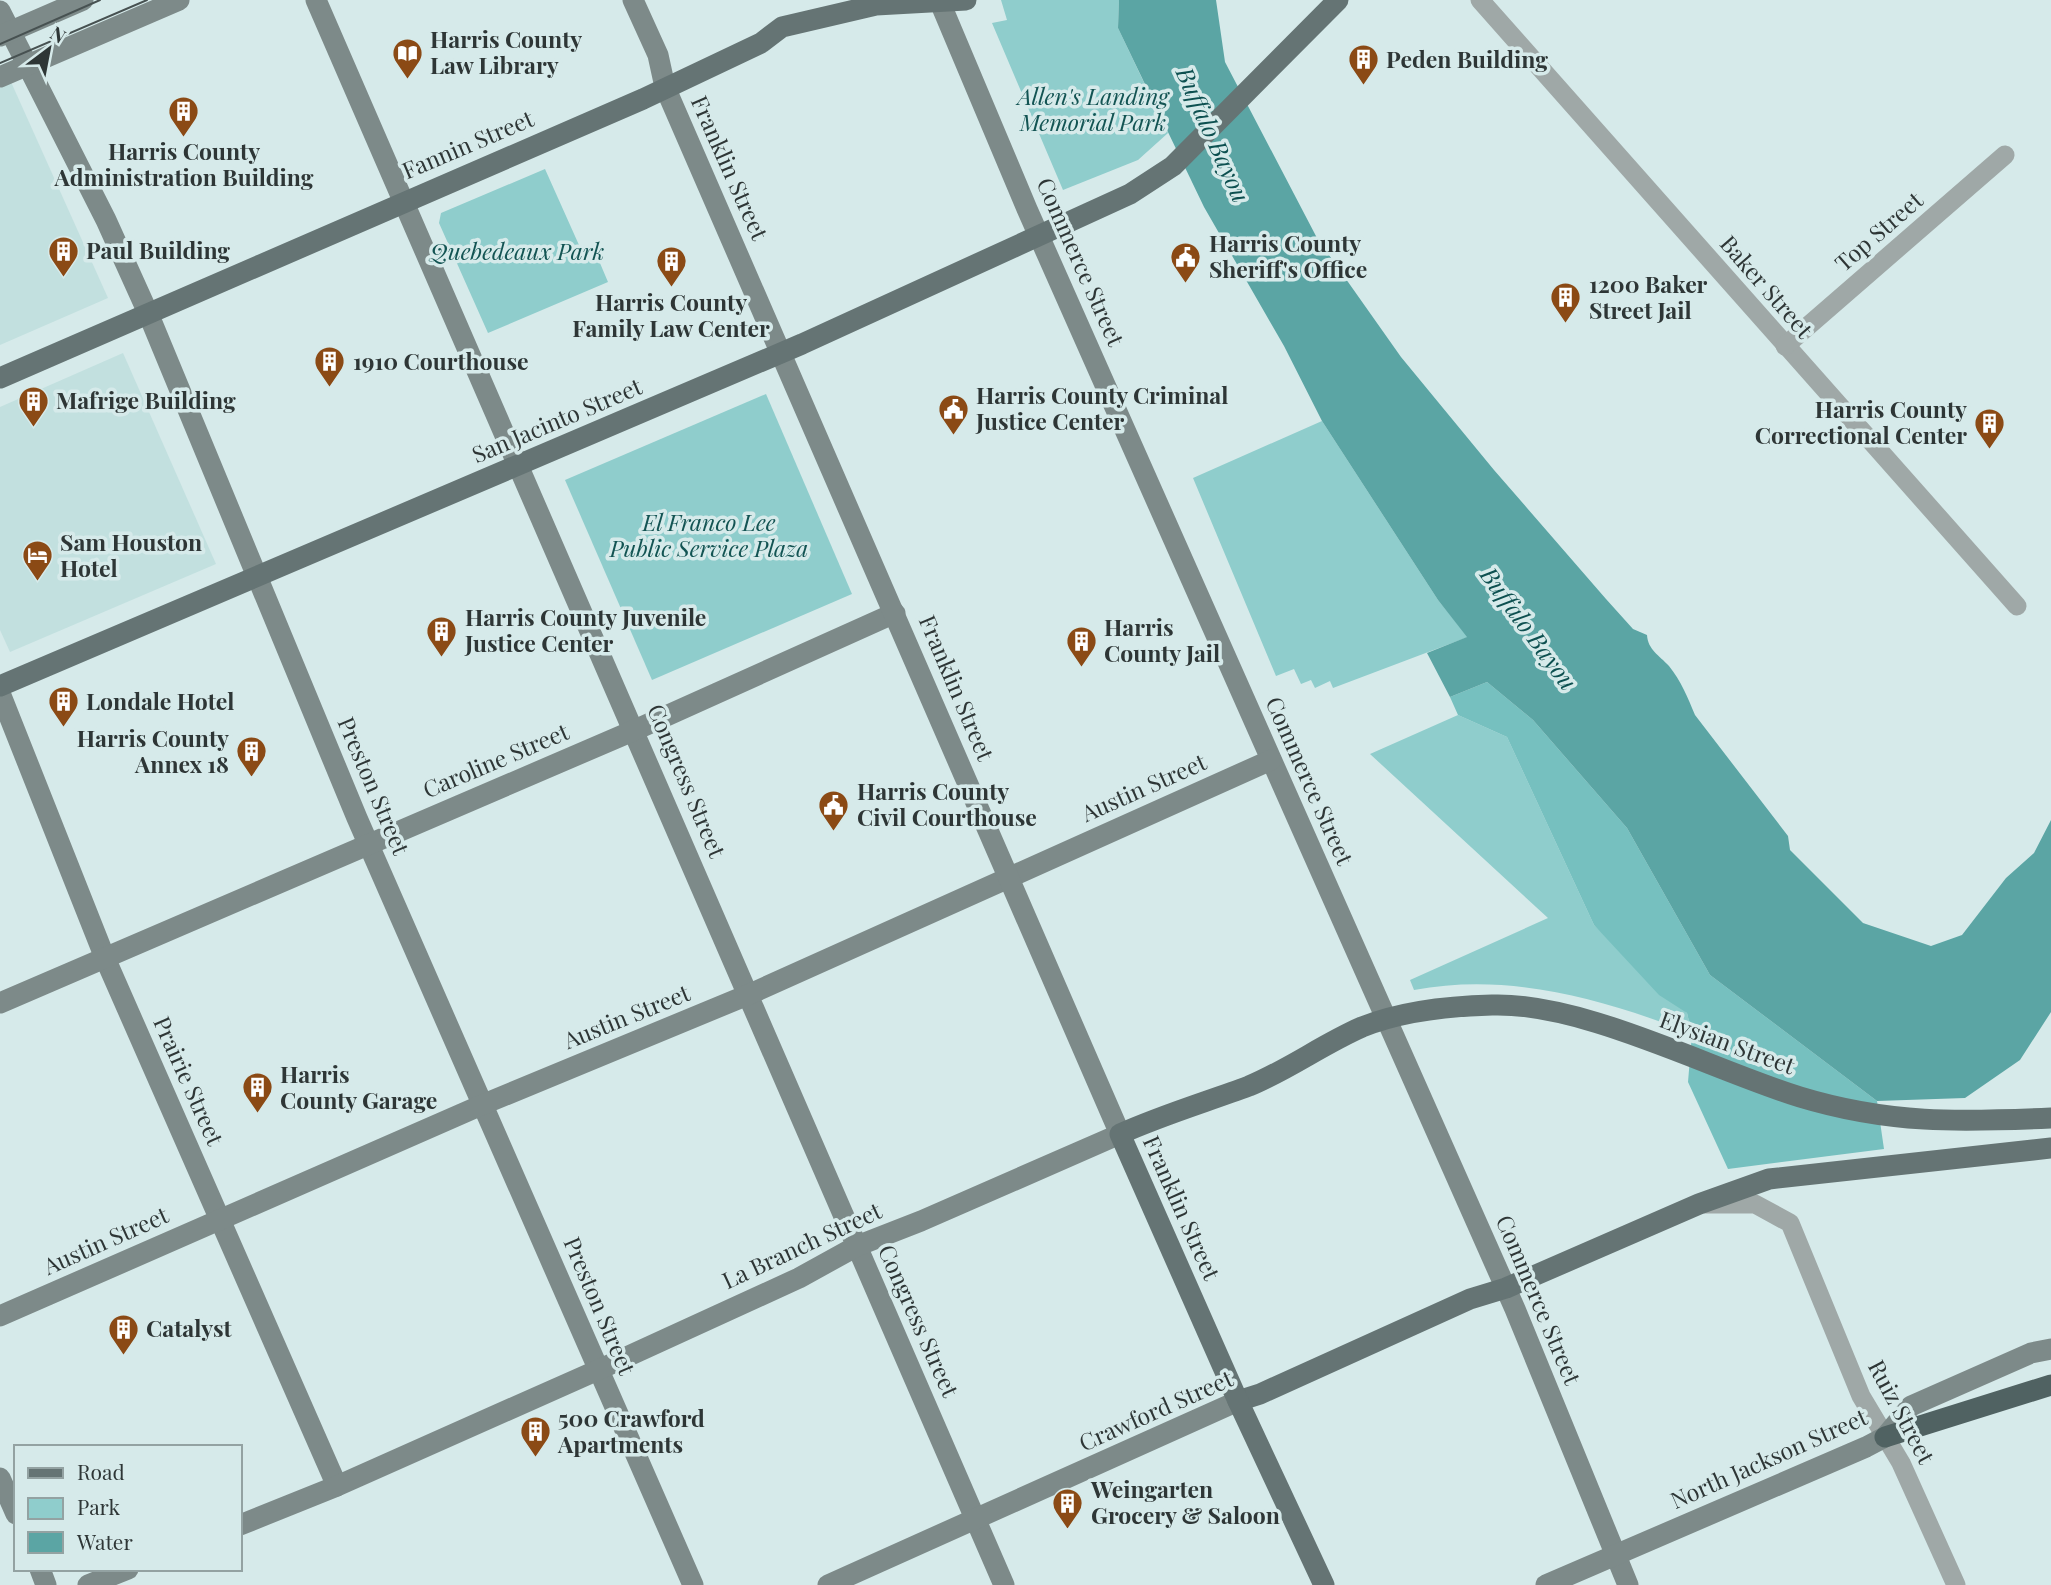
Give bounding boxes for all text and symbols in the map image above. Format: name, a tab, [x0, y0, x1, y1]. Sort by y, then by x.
north arrow	[14, 14, 84, 84]
text: N	[46, 19, 71, 49]
place label: Harris County Law Library	[430, 23, 582, 80]
library icon: Harris County Law Library	[390, 36, 424, 80]
building icon: Peden Building	[1346, 43, 1380, 87]
place label: Peden Building	[1386, 43, 1548, 74]
water label: Buffalo Bayou	[1169, 61, 1258, 207]
park label: Allen's Landing Memorial Park	[1015, 80, 1170, 137]
street label: Franklin Street	[685, 90, 776, 245]
building icon: Harris County Administration Building	[167, 94, 201, 138]
street label: Fannin Street	[397, 102, 539, 185]
place label: Harris County Administration Building	[54, 135, 314, 192]
street label: Commerce Street	[1030, 172, 1133, 351]
street label: Top Street	[1828, 184, 1929, 278]
place label: Harris County Sheriff's Office	[1209, 227, 1367, 284]
street label: Baker Street	[1714, 228, 1821, 345]
building icon: Paul Building	[46, 234, 80, 278]
place label: Paul Building	[86, 234, 230, 265]
park label: Quebedeaux Park	[428, 235, 604, 266]
public building icon: Harris County Sheriff's Office	[1169, 240, 1203, 284]
building icon: Harris County Family Law Center	[654, 245, 688, 289]
place label: 1200 Baker Street Jail	[1589, 268, 1708, 325]
building icon: 1200 Baker Street Jail	[1549, 281, 1583, 325]
place label: Harris County Family Law Center	[572, 286, 770, 343]
building icon: 1910 Courthouse	[313, 345, 347, 389]
place label: 1910 Courthouse	[353, 345, 529, 376]
street label: San Jacinto Street	[467, 370, 647, 469]
place label: Harris County Criminal Justice Center	[975, 379, 1228, 436]
building icon: Mafrige Building	[16, 384, 50, 428]
place label: Mafrige Building	[56, 384, 236, 415]
public building icon: Harris County Criminal Justice Center	[936, 392, 970, 436]
place label: Harris County Correctional Center	[1755, 393, 1967, 450]
building icon: Harris County Correctional Center	[1973, 406, 2007, 450]
park label: El Franco Lee Public Service Plaza	[609, 506, 808, 563]
place label: Sam Houston Hotel	[60, 526, 202, 583]
hotel icon: Sam Houston Hotel	[20, 539, 54, 583]
water label: Buffalo Bayou	[1473, 559, 1585, 696]
place label: Harris County Juvenile Justice Center	[464, 601, 706, 658]
street label: Franklin Street	[913, 610, 1002, 766]
place label: Harris County Jail	[1104, 611, 1220, 668]
building icon: Harris County Juvenile Justice Center	[425, 614, 459, 658]
building icon: Harris County Jail	[1064, 624, 1098, 668]
building icon: Londale Hotel	[46, 685, 80, 729]
place label: Londale Hotel	[86, 685, 234, 716]
street label: Commerce Street	[1259, 691, 1362, 870]
street label: Congress Street	[641, 699, 734, 863]
street label: Preston Street	[331, 712, 418, 860]
street label: Caroline Street	[418, 715, 574, 804]
place label: Harris County Annex 18	[77, 722, 229, 779]
building icon: Harris County Annex 18	[235, 735, 269, 779]
street label: Austin Street	[1075, 745, 1211, 828]
place label: Harris County Civil Courthouse	[857, 775, 1037, 832]
public building icon: Harris County Civil Courthouse	[817, 788, 851, 832]
street label: Austin Street	[558, 976, 695, 1055]
street label: Elysian Street	[1656, 1003, 1800, 1081]
street label: Prairie Street	[147, 1011, 232, 1150]
place label: Harris County Garage	[280, 1058, 437, 1115]
building icon: Harris County Garage	[240, 1071, 274, 1115]
street label: Franklin Street	[1137, 1130, 1228, 1285]
street label: La Branch Street	[717, 1194, 887, 1295]
street label: Austin Street	[37, 1198, 173, 1281]
street label: Commerce Street	[1490, 1210, 1589, 1390]
street label: Preston Street	[557, 1232, 644, 1380]
street label: Congress Street	[872, 1239, 967, 1402]
building icon: Catalyst	[106, 1312, 140, 1356]
place label: Catalyst	[146, 1312, 233, 1343]
street label: Ruiz Street	[1862, 1354, 1943, 1469]
street label: Crawford Street	[1074, 1361, 1238, 1457]
street label: North Jackson Street	[1665, 1400, 1873, 1515]
place label: 500 Crawford Apartments	[557, 1402, 705, 1459]
building icon: 500 Crawford Apartments	[518, 1415, 552, 1459]
legend	[14, 1445, 242, 1571]
text: Road	[77, 1457, 125, 1485]
place label: Weingarten Grocery & Saloon	[1090, 1473, 1280, 1530]
building icon: Weingarten Grocery & Saloon	[1051, 1486, 1085, 1530]
text: Park	[77, 1492, 121, 1520]
text: Water	[76, 1527, 133, 1555]

